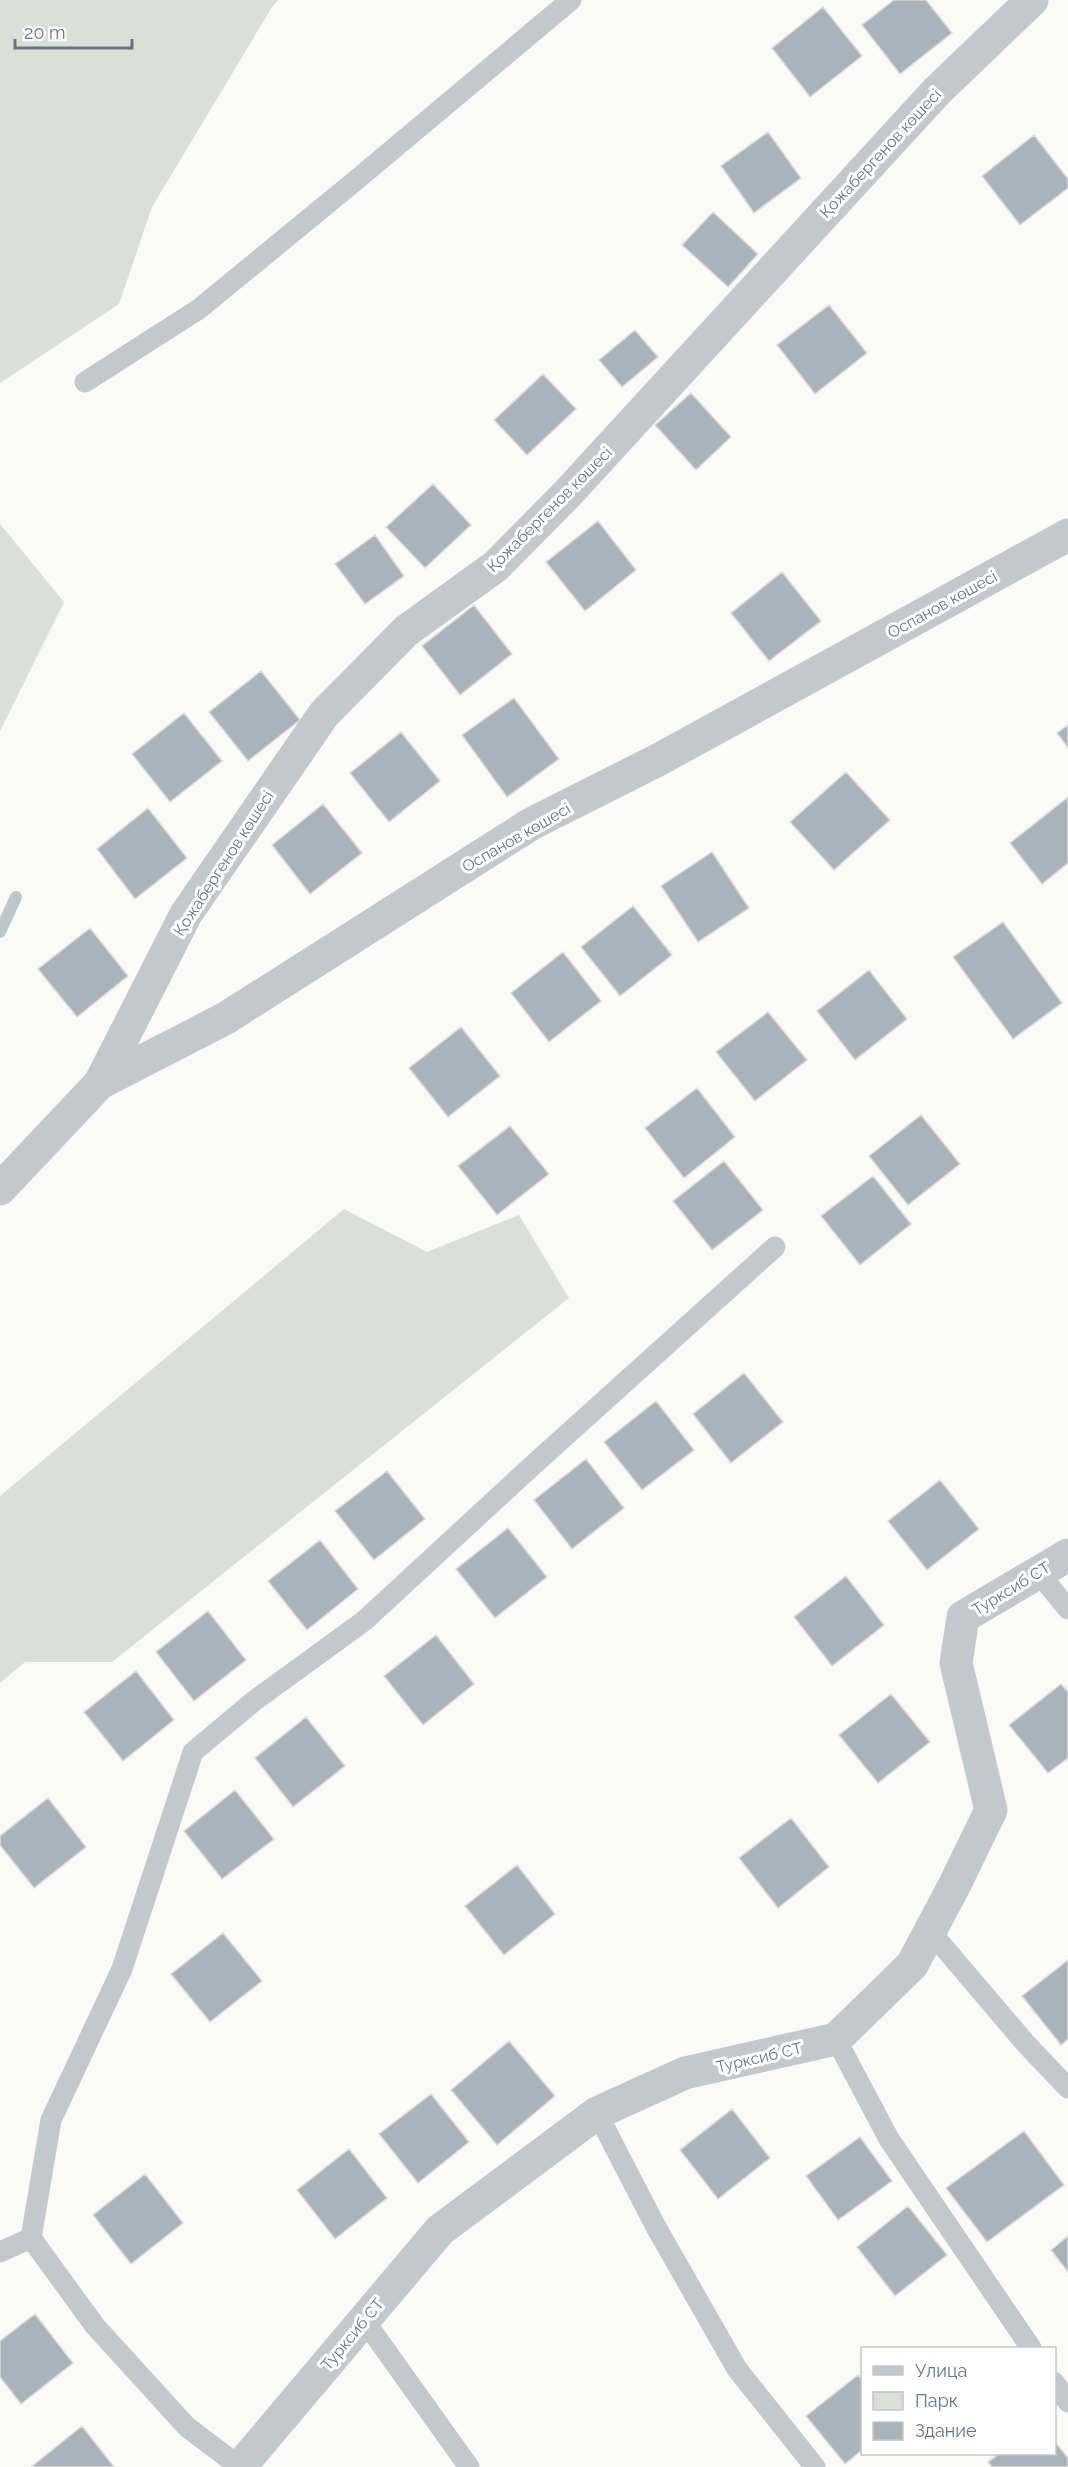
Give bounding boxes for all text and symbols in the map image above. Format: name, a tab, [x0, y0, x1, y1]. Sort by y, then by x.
scale bar	[15, 12, 132, 50]
text: 20 m	[24, 22, 66, 43]
street label: Қожабергенов көшесі	[816, 85, 945, 222]
street label: Қожабергенов көшесі	[483, 443, 616, 576]
street label: Оспанов көшесі	[884, 567, 1000, 642]
street label: Қожабергенов көшесі	[169, 787, 277, 939]
street label: Оспанов көшесі	[459, 799, 574, 876]
street label: Турксиб СТ	[969, 1558, 1054, 1619]
street label: Турксиб СТ	[714, 2038, 804, 2077]
street label: Турксиб СТ	[317, 2294, 388, 2374]
legend	[861, 2347, 1056, 2455]
text: Улица	[915, 2360, 967, 2381]
text: Парк	[915, 2390, 958, 2411]
text: Здание	[915, 2420, 977, 2441]

